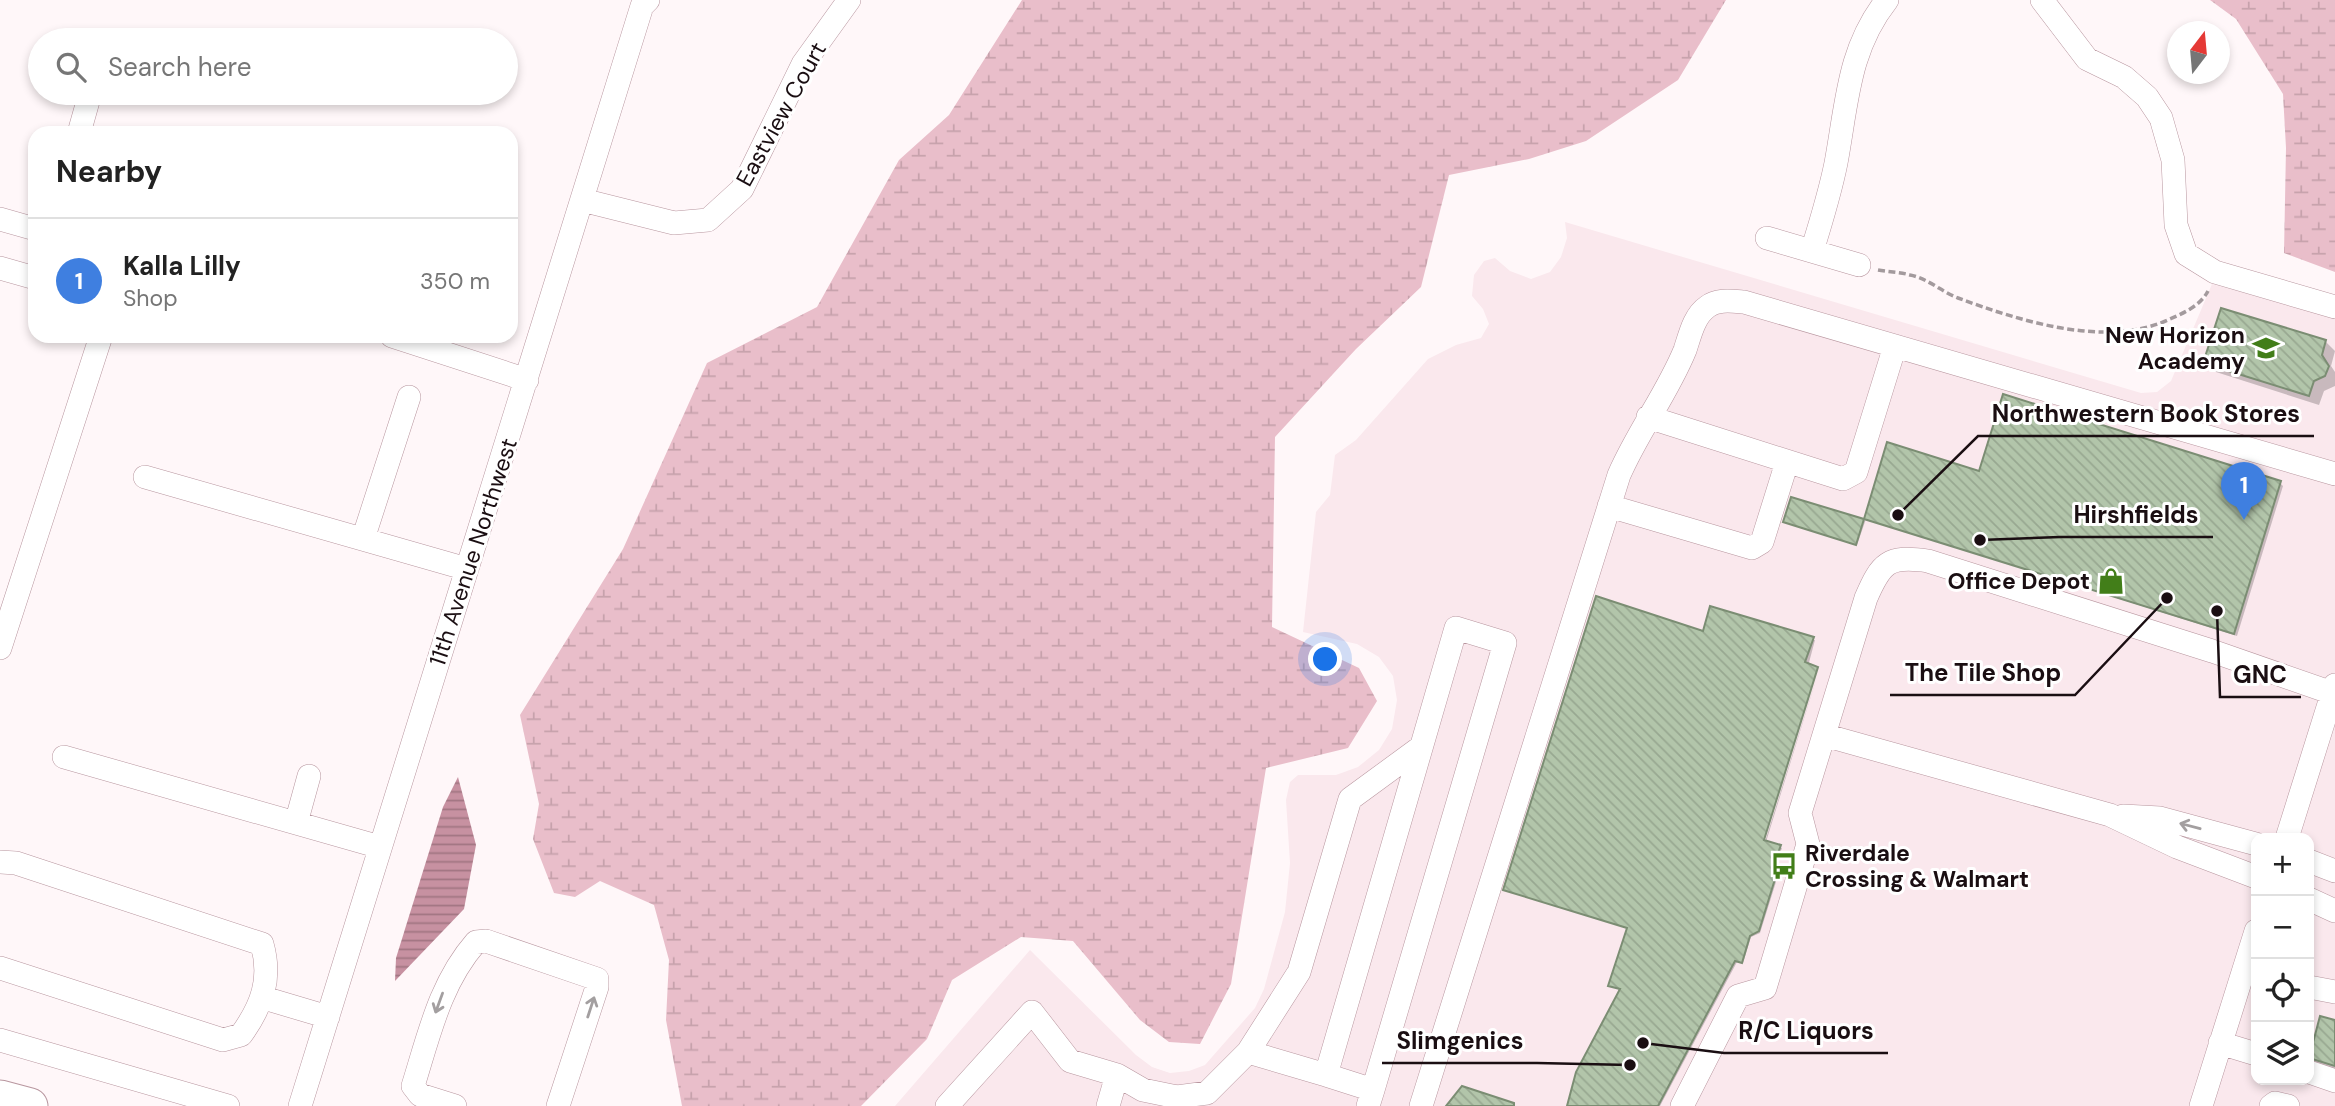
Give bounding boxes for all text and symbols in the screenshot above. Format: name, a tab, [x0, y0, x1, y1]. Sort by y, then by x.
north arrow	[2167, 21, 2230, 84]
search box	[28, 28, 518, 105]
street label: Eastview Court	[729, 37, 833, 191]
icon: search	[52, 48, 90, 86]
text: Search here	[108, 50, 251, 84]
text: Nearby	[56, 152, 162, 191]
text: Kalla Lilly	[123, 249, 241, 283]
text: 1	[75, 266, 83, 296]
text: 350 m	[420, 266, 490, 296]
text: Shop	[123, 283, 178, 313]
place label: New Horizon Academy	[2105, 320, 2245, 376]
school or university icon: New Horizon Academy	[2251, 333, 2281, 363]
callout: Northwestern Book Stores	[1978, 391, 2314, 436]
text: Northwestern Book Stores	[1992, 398, 2300, 429]
street label: 11th Avenue Northwest	[422, 434, 524, 670]
pin: 1	[2221, 462, 2267, 520]
callout: Hirshfields	[2060, 492, 2213, 537]
text: Hirshfields	[2073, 499, 2199, 530]
place label: Office Depot	[1947, 566, 2090, 596]
shop icon: Office Depot	[2096, 566, 2126, 596]
your location	[1308, 642, 1342, 676]
callout: The Tile Shop	[1890, 650, 2075, 695]
callout: GNC	[2220, 652, 2301, 697]
text: The Tile Shop	[1905, 657, 2061, 688]
text: GNC	[2233, 659, 2287, 690]
one-way arrow	[2180, 819, 2202, 832]
map controls	[2251, 833, 2314, 1085]
button: +	[2251, 833, 2314, 896]
place label: Riverdale Crossing & Walmart	[1805, 838, 2029, 894]
bus stop icon: Riverdale Crossing & Walmart	[1769, 851, 1799, 881]
button: −	[2251, 896, 2314, 959]
button: locate	[2251, 959, 2314, 1022]
one-way arrow	[432, 991, 444, 1013]
one-way arrow	[585, 996, 598, 1018]
callout: R/C Liquors	[1724, 1008, 1888, 1053]
text: R/C Liquors	[1738, 1015, 1874, 1046]
callout: Slimgenics	[1382, 1018, 1537, 1063]
button: layers	[2251, 1022, 2314, 1085]
text: Slimgenics	[1396, 1025, 1524, 1056]

